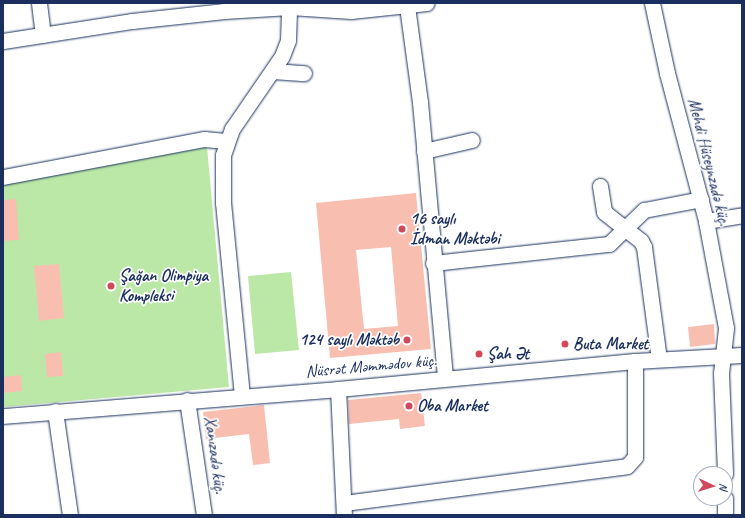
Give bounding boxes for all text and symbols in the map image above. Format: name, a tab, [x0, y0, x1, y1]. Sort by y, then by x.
street label: Mehdi Hüseynzadə küç.	[683, 96, 735, 228]
place label: 16 saylı İdman Məktəbi	[410, 209, 500, 249]
marker: 16 saylı İdman Məktəbi	[397, 224, 407, 234]
place label: Şağan Olimpiya Kompleksi	[119, 266, 209, 306]
marker: Şağan Olimpiya Kompleksi	[106, 281, 116, 291]
place label: 124 saylı Məktəb	[299, 330, 399, 350]
place label: Buta Market	[573, 334, 649, 354]
marker: 124 saylı Məktəb	[402, 335, 412, 345]
marker: Buta Market	[560, 339, 570, 349]
place label: Şah Ət	[487, 344, 529, 364]
marker: Şah Ət	[474, 349, 484, 359]
street label: Nüsrət Məmmədov küç.	[305, 350, 437, 382]
place label: Oba Market	[417, 396, 488, 416]
marker: Oba Market	[404, 401, 414, 411]
street label: Xanızadə küç.	[199, 415, 231, 495]
north arrow	[693, 466, 733, 506]
text: N	[717, 483, 731, 491]

